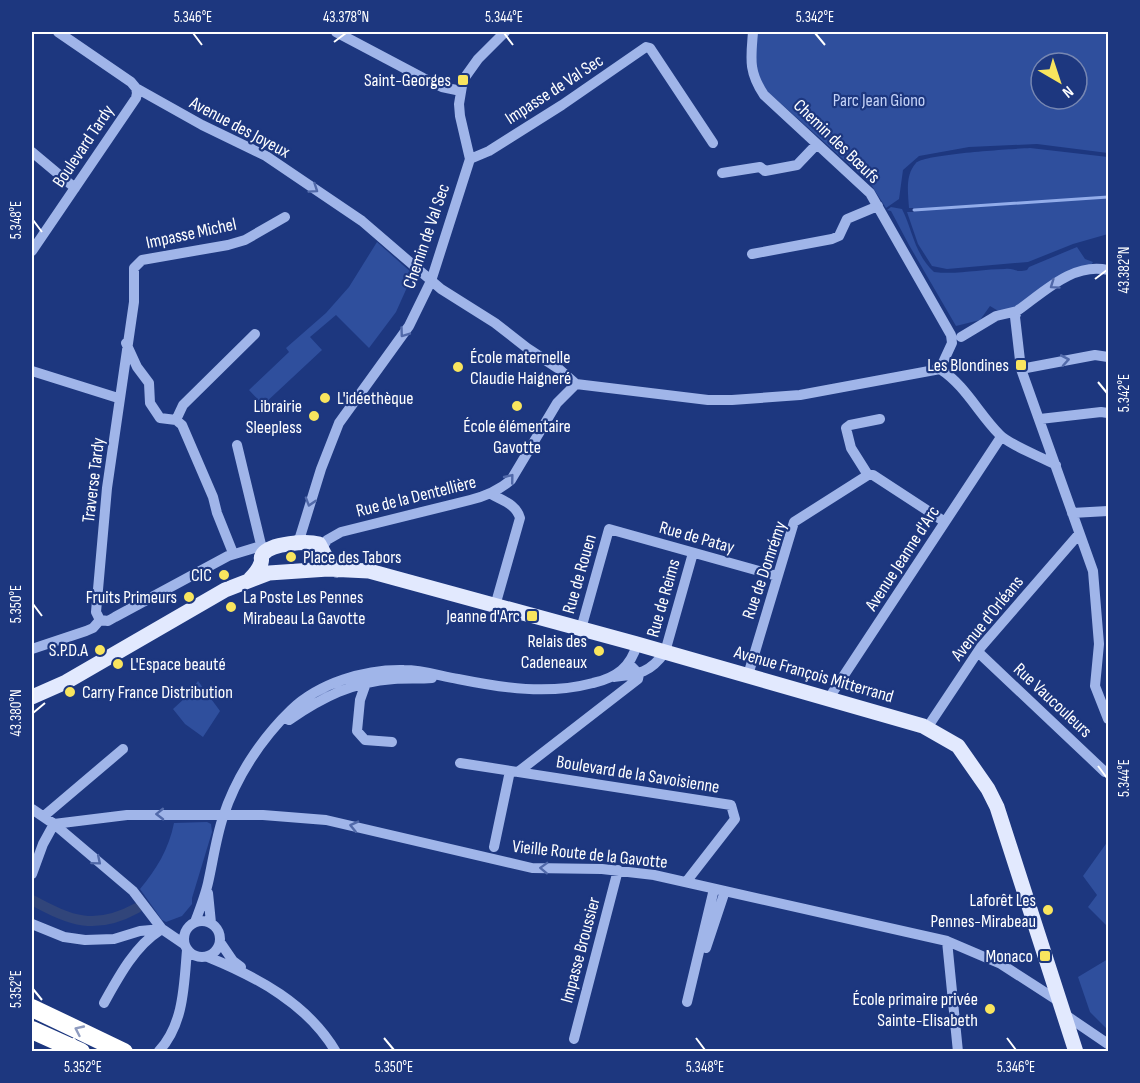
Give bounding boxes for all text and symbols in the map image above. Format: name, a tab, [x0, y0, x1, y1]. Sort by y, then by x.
text: 5.346°E	[174, 8, 212, 27]
text: 43.378°N	[323, 8, 369, 27]
text: 5.344°E	[485, 8, 523, 27]
text: 5.342°E	[796, 8, 834, 27]
street label: Impasse de Val Sec	[501, 50, 607, 129]
north arrow	[1029, 51, 1089, 111]
place label: Saint-Georges	[364, 70, 451, 91]
marker: Saint-Georges	[456, 73, 470, 87]
text: N	[1058, 81, 1077, 102]
park label: Parc Jean Giono	[833, 90, 925, 111]
street label: Avenue des Joyeux	[185, 92, 294, 163]
street label: Chemin des Bœufs	[789, 95, 884, 188]
street label: Boulevard Tardy	[48, 101, 119, 191]
street label: Chemin de Val Sec	[399, 181, 454, 291]
one-way arrow	[308, 182, 319, 193]
text: 5.348°E	[7, 201, 26, 239]
street label: Impasse Michel	[144, 214, 238, 253]
text: 43.382°N	[1115, 247, 1134, 293]
one-way arrow	[1050, 278, 1061, 289]
one-way arrow	[400, 326, 411, 337]
place label: École maternelle Claudie Haigneré	[470, 347, 571, 389]
one-way arrow	[1060, 354, 1070, 367]
place label: Les Blondines	[927, 355, 1009, 376]
marker: Les Blondines	[1014, 358, 1028, 372]
marker: École maternelle Claudie Haigneré	[451, 360, 465, 374]
text: 5.342°E	[1115, 374, 1134, 412]
place label: L'idéethèque	[337, 388, 413, 409]
marker: L'idéethèque	[318, 391, 332, 405]
place label: Librairie Sleepless	[246, 396, 302, 438]
marker: École élémentaire Gavotte	[510, 399, 524, 413]
marker: Librairie Sleepless	[307, 409, 321, 423]
place label: École élémentaire Gavotte	[463, 416, 571, 458]
street label: Traverse Tardy	[78, 436, 109, 524]
street label: Rue de la Dentellière	[354, 471, 478, 522]
one-way arrow	[502, 474, 513, 485]
one-way arrow	[305, 496, 317, 507]
street label: Avenue Jeanne d'Arc	[860, 502, 944, 615]
street label: Rue de Patay	[657, 517, 737, 558]
street label: Rue de Domrémy	[738, 518, 791, 622]
street label: Rue de Rouen	[558, 532, 601, 616]
place label: Place des Tabors	[303, 547, 402, 568]
marker: Place des Tabors	[284, 550, 298, 564]
street label: Rue de Reims	[642, 557, 685, 640]
place label: CIC	[191, 565, 212, 586]
marker: CIC	[217, 568, 231, 582]
street label: Avenue d'Orléans	[946, 572, 1028, 666]
text: 5.350°E	[7, 585, 26, 623]
place label: Fruits Primeurs	[86, 587, 177, 608]
place label: La Poste Les Pennes Mirabeau La Gavotte	[243, 587, 365, 629]
marker: Fruits Primeurs	[182, 590, 196, 604]
marker: La Poste Les Pennes Mirabeau La Gavotte	[224, 600, 238, 614]
place label: Jeanne d'Arc	[445, 606, 520, 627]
marker: Jeanne d'Arc	[525, 609, 539, 623]
place label: Relais des Cadeneaux	[521, 631, 587, 673]
place label: S.P.D.A	[49, 640, 88, 661]
street label: Avenue François Mitterrand	[731, 641, 896, 707]
marker: S.P.D.A	[93, 643, 107, 657]
marker: Relais des Cadeneaux	[592, 644, 606, 658]
place label: L'Espace beauté	[130, 654, 226, 675]
marker: L'Espace beauté	[111, 657, 125, 671]
street label: Rue Vaucouleurs	[1009, 659, 1096, 742]
place label: Carry France Distribution	[82, 682, 233, 703]
marker: Carry France Distribution	[63, 685, 77, 699]
text: 43.380°N	[7, 689, 26, 737]
street label: Boulevard de la Savoisienne	[555, 751, 721, 798]
text: 5.344°E	[1115, 759, 1134, 797]
one-way arrow	[156, 808, 165, 821]
one-way arrow	[349, 821, 359, 834]
street label: Vieille Route de la Gavotte	[511, 836, 669, 873]
one-way arrow	[90, 853, 101, 864]
one-way arrow	[540, 862, 549, 874]
place label: Laforêt Les Pennes-Mirabeau	[930, 890, 1036, 932]
street label: Impasse Broussier	[556, 895, 605, 1005]
marker: Laforêt Les Pennes-Mirabeau	[1041, 903, 1055, 917]
place label: Monaco	[986, 946, 1033, 967]
marker: Monaco	[1038, 949, 1052, 963]
text: 5.352°E	[7, 970, 26, 1008]
place label: École primaire privée Sainte-Elisabeth	[853, 989, 978, 1031]
marker: École primaire privée Sainte-Elisabeth	[983, 1002, 997, 1016]
one-way arrow	[74, 1026, 85, 1038]
text: 5.352°E	[64, 1058, 102, 1077]
text: 5.350°E	[375, 1058, 413, 1077]
text: 5.348°E	[686, 1058, 724, 1077]
text: 5.346°E	[997, 1058, 1035, 1077]

